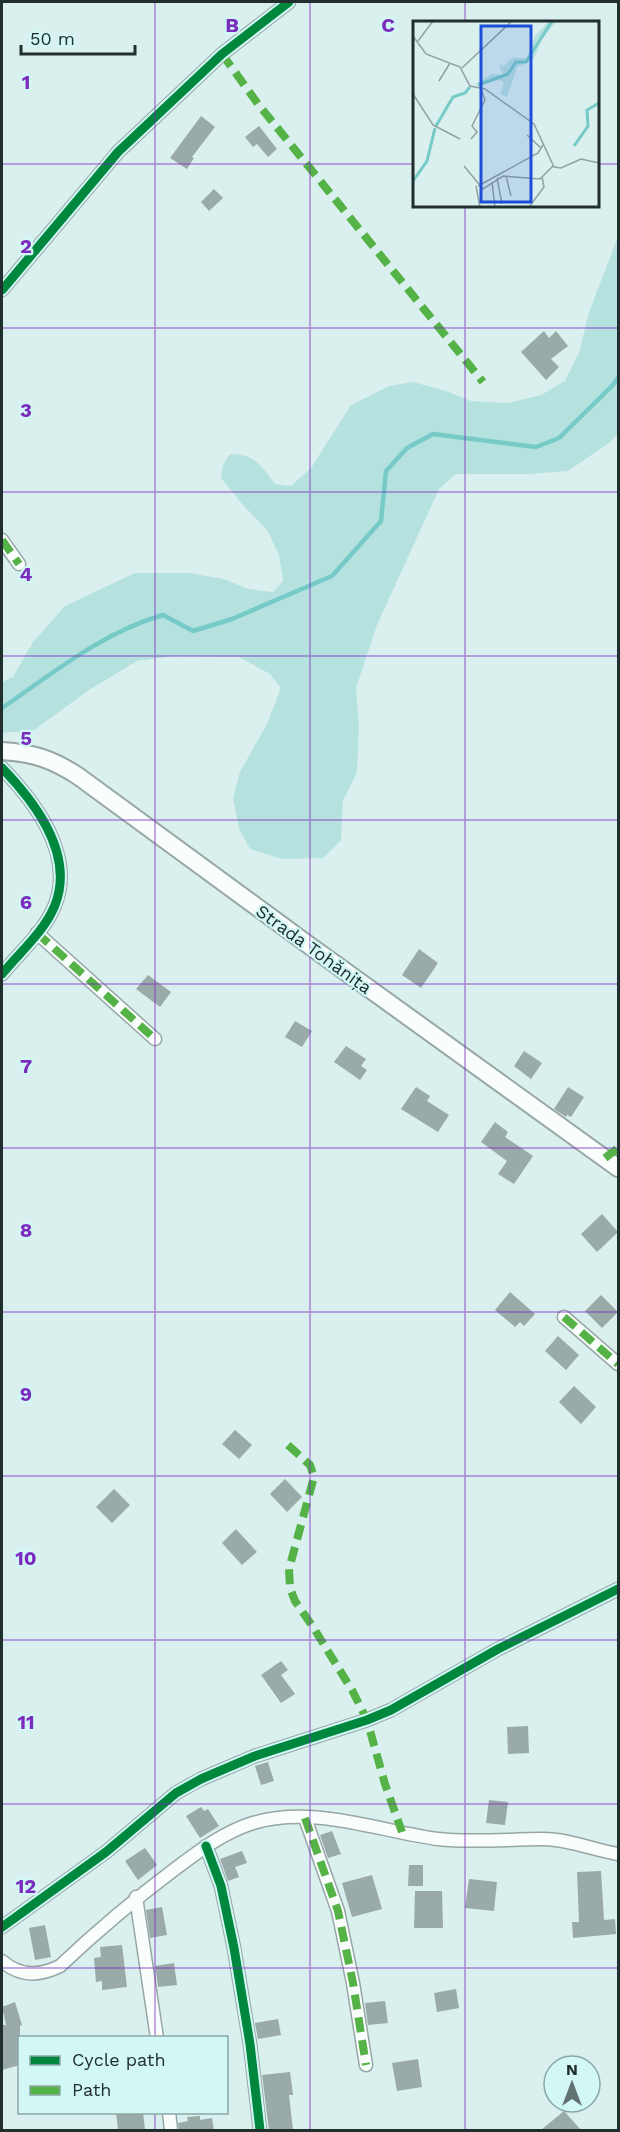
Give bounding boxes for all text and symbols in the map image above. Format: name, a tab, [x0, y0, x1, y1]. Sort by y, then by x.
text: B	[225, 13, 239, 37]
text: C	[381, 13, 395, 37]
scale bar	[21, 18, 135, 56]
inset map	[413, 21, 599, 207]
text: 50 m	[30, 28, 75, 49]
text: 1	[22, 70, 30, 94]
text: 2	[20, 234, 32, 258]
text: 3	[20, 398, 32, 422]
text: 4	[20, 562, 33, 586]
text: 5	[20, 726, 32, 750]
text: 6	[20, 890, 32, 914]
street label: Strada Tohănița	[252, 900, 376, 998]
text: 7	[20, 1054, 32, 1078]
text: 8	[20, 1218, 32, 1242]
text: 9	[20, 1382, 32, 1406]
text: 10	[15, 1546, 37, 1570]
text: 11	[17, 1710, 35, 1734]
text: 12	[16, 1874, 36, 1898]
legend	[18, 2036, 228, 2114]
text: Cycle path	[72, 2049, 166, 2070]
north arrow	[542, 2054, 602, 2114]
text: N	[566, 2060, 578, 2079]
text: Path	[72, 2079, 112, 2100]

